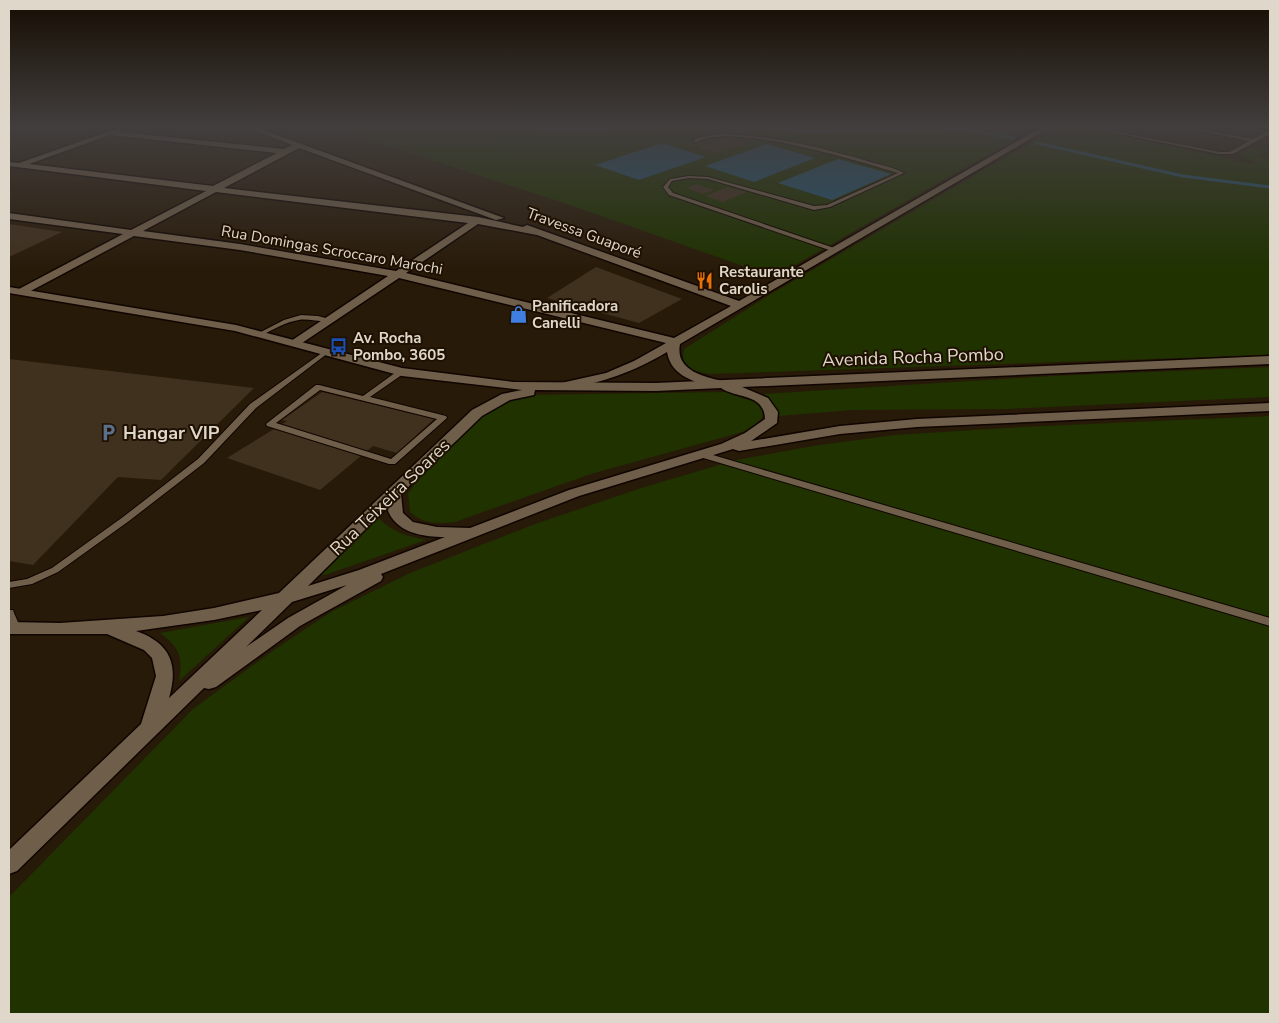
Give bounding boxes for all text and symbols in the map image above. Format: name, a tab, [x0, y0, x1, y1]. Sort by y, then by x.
street label: Travessa Guaporé	[524, 203, 644, 263]
street label: Rua Domingas Scroccaro Marochi	[220, 221, 444, 279]
place label: Restaurante Carolis	[719, 262, 804, 299]
restaurant icon: Restaurante Carolis	[695, 271, 715, 291]
place label: Panificadora Canelli	[532, 296, 618, 333]
shop icon: Panificadora Canelli	[508, 305, 528, 325]
place label: Av. Rocha Pombo, 3605	[353, 328, 445, 365]
bus stop icon: Av. Rocha Pombo, 3605	[329, 337, 349, 357]
street label: Avenida Rocha Pombo	[822, 342, 1004, 372]
place label: Hangar VIP	[123, 421, 220, 445]
parking icon: Hangar VIP	[99, 423, 119, 443]
street label: Rua Teixeira Soares	[325, 433, 455, 561]

